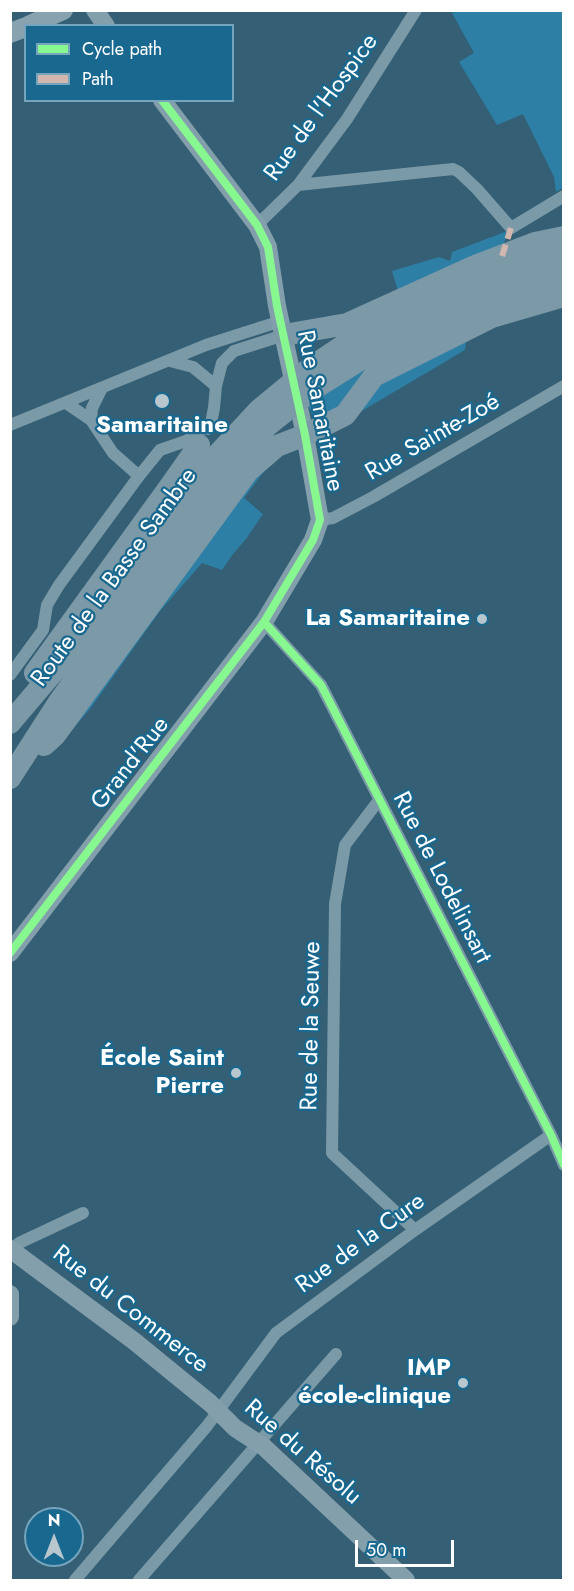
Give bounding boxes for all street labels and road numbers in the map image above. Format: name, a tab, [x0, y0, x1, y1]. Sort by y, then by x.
street label: Rue de l'Hospice	[259, 29, 385, 187]
street label: Rue Samaritaine	[289, 328, 349, 494]
street label: Rue Sainte-Zoé	[361, 388, 505, 488]
street label: Route de la Basse Sambre	[26, 463, 204, 693]
street label: Grand'Rue	[86, 712, 176, 816]
street label: Rue de Lodelinsart	[385, 788, 497, 968]
street label: Rue de la Seuwe	[296, 941, 328, 1111]
street label: Rue de la Cure	[291, 1188, 431, 1300]
street label: Rue du Commerce	[46, 1240, 214, 1380]
street label: Rue du Résolu	[238, 1394, 366, 1512]

